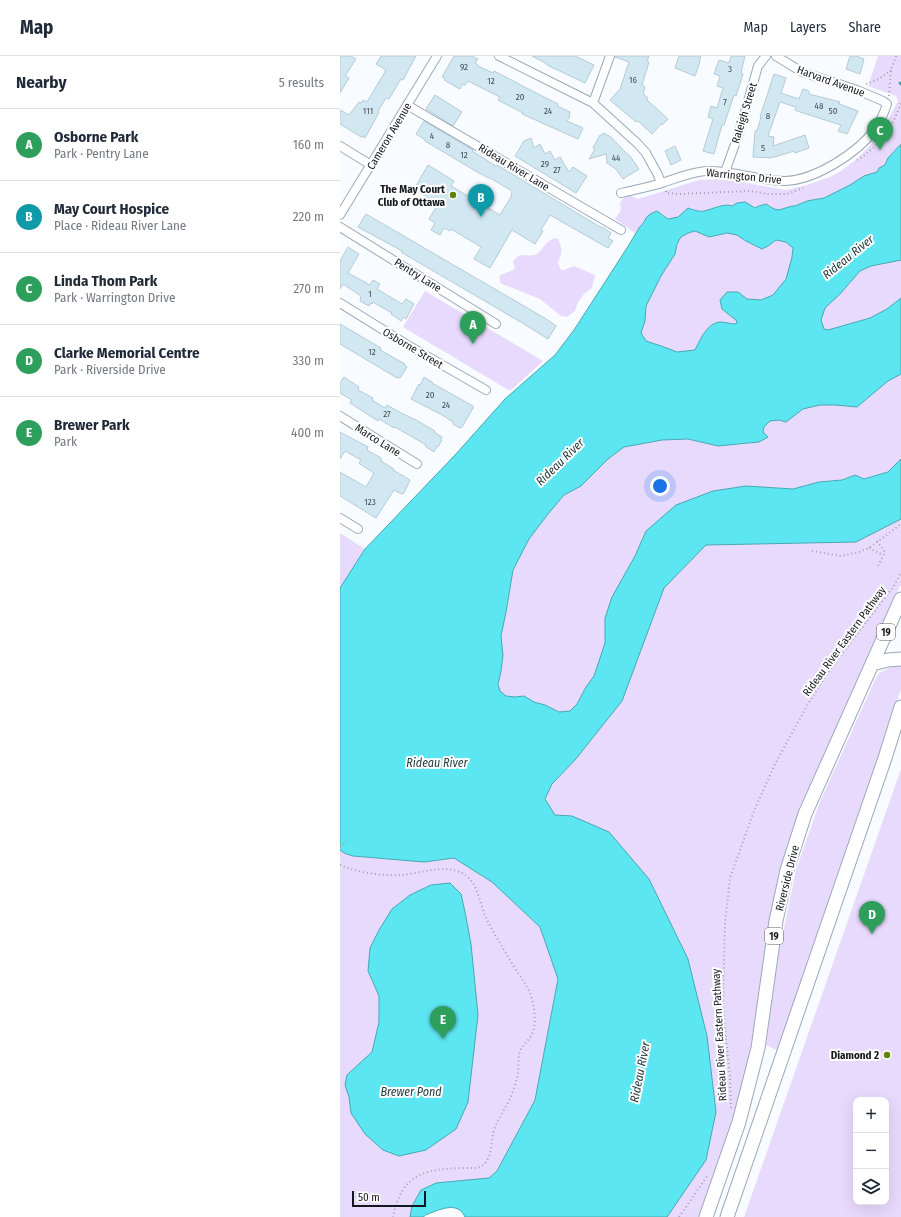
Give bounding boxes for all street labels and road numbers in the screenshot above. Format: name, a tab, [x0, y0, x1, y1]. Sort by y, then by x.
street label: Harvard Avenue	[795, 63, 866, 100]
street label: Raleigh Street	[729, 81, 760, 145]
street label: Cameron Avenue	[364, 101, 414, 172]
street label: Rideau River Lane	[476, 141, 552, 194]
street label: Warrington Drive	[706, 166, 782, 187]
street label: Pentry Lane	[392, 256, 444, 295]
street label: Osborne Street	[380, 325, 446, 372]
street label: Marco Lane	[353, 421, 403, 459]
street label: Rideau River Eastern Pathway	[800, 584, 889, 699]
road number: 19	[877, 624, 895, 640]
street label: Riverside Drive	[773, 844, 802, 912]
road number: 19	[765, 928, 783, 944]
street label: Rideau River Eastern Pathway	[710, 968, 729, 1101]

